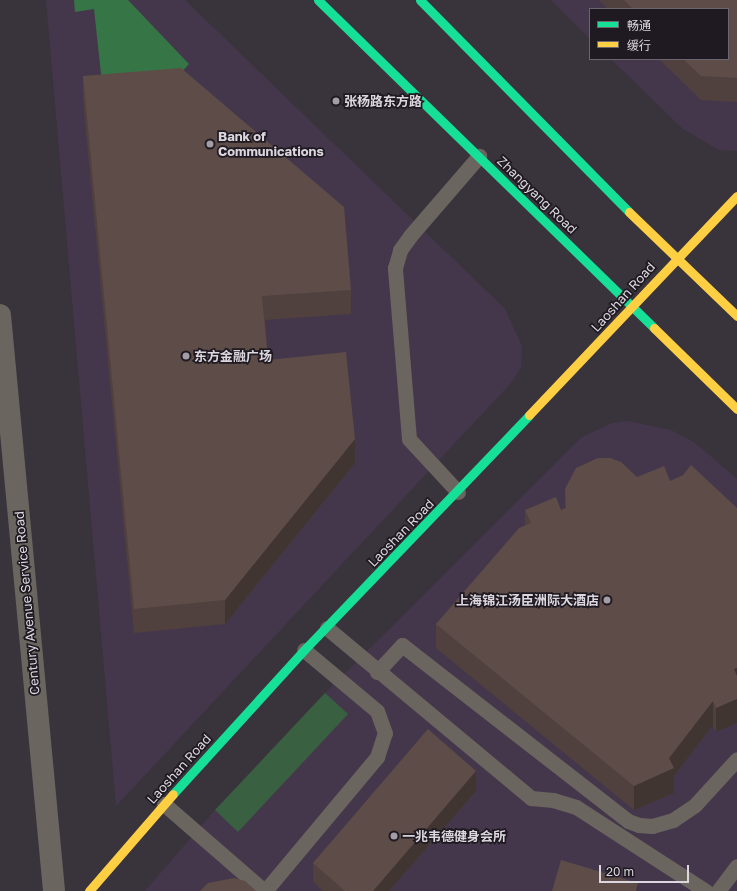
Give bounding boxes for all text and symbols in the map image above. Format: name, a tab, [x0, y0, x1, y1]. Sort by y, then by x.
legend	[589, 8, 729, 60]
text: 畅通	[627, 18, 651, 33]
text: 缓行	[627, 38, 651, 53]
place label: 张杨路东方路	[344, 93, 422, 109]
marker: 张杨路东方路	[331, 96, 341, 106]
place label: Bank of Communications	[218, 129, 324, 160]
marker: Bank of Communications	[205, 139, 215, 149]
street label: Zhangyang Road	[494, 153, 580, 237]
street label: Laoshan Road	[588, 259, 658, 335]
place label: 东方金融广场	[194, 348, 272, 364]
marker: 东方金融广场	[181, 351, 191, 361]
street label: Laoshan Road	[365, 496, 437, 570]
street label: Century Avenue Service Road	[11, 511, 43, 695]
place label: 上海锦江汤臣洲际大酒店	[456, 592, 599, 608]
marker: 上海锦江汤臣洲际大酒店	[602, 595, 612, 605]
street label: Laoshan Road	[144, 731, 214, 807]
place label: 一兆韦德健身会所	[402, 828, 506, 844]
marker: 一兆韦德健身会所	[389, 831, 399, 841]
scale bar	[601, 857, 691, 883]
text: 20 m	[606, 864, 634, 879]

